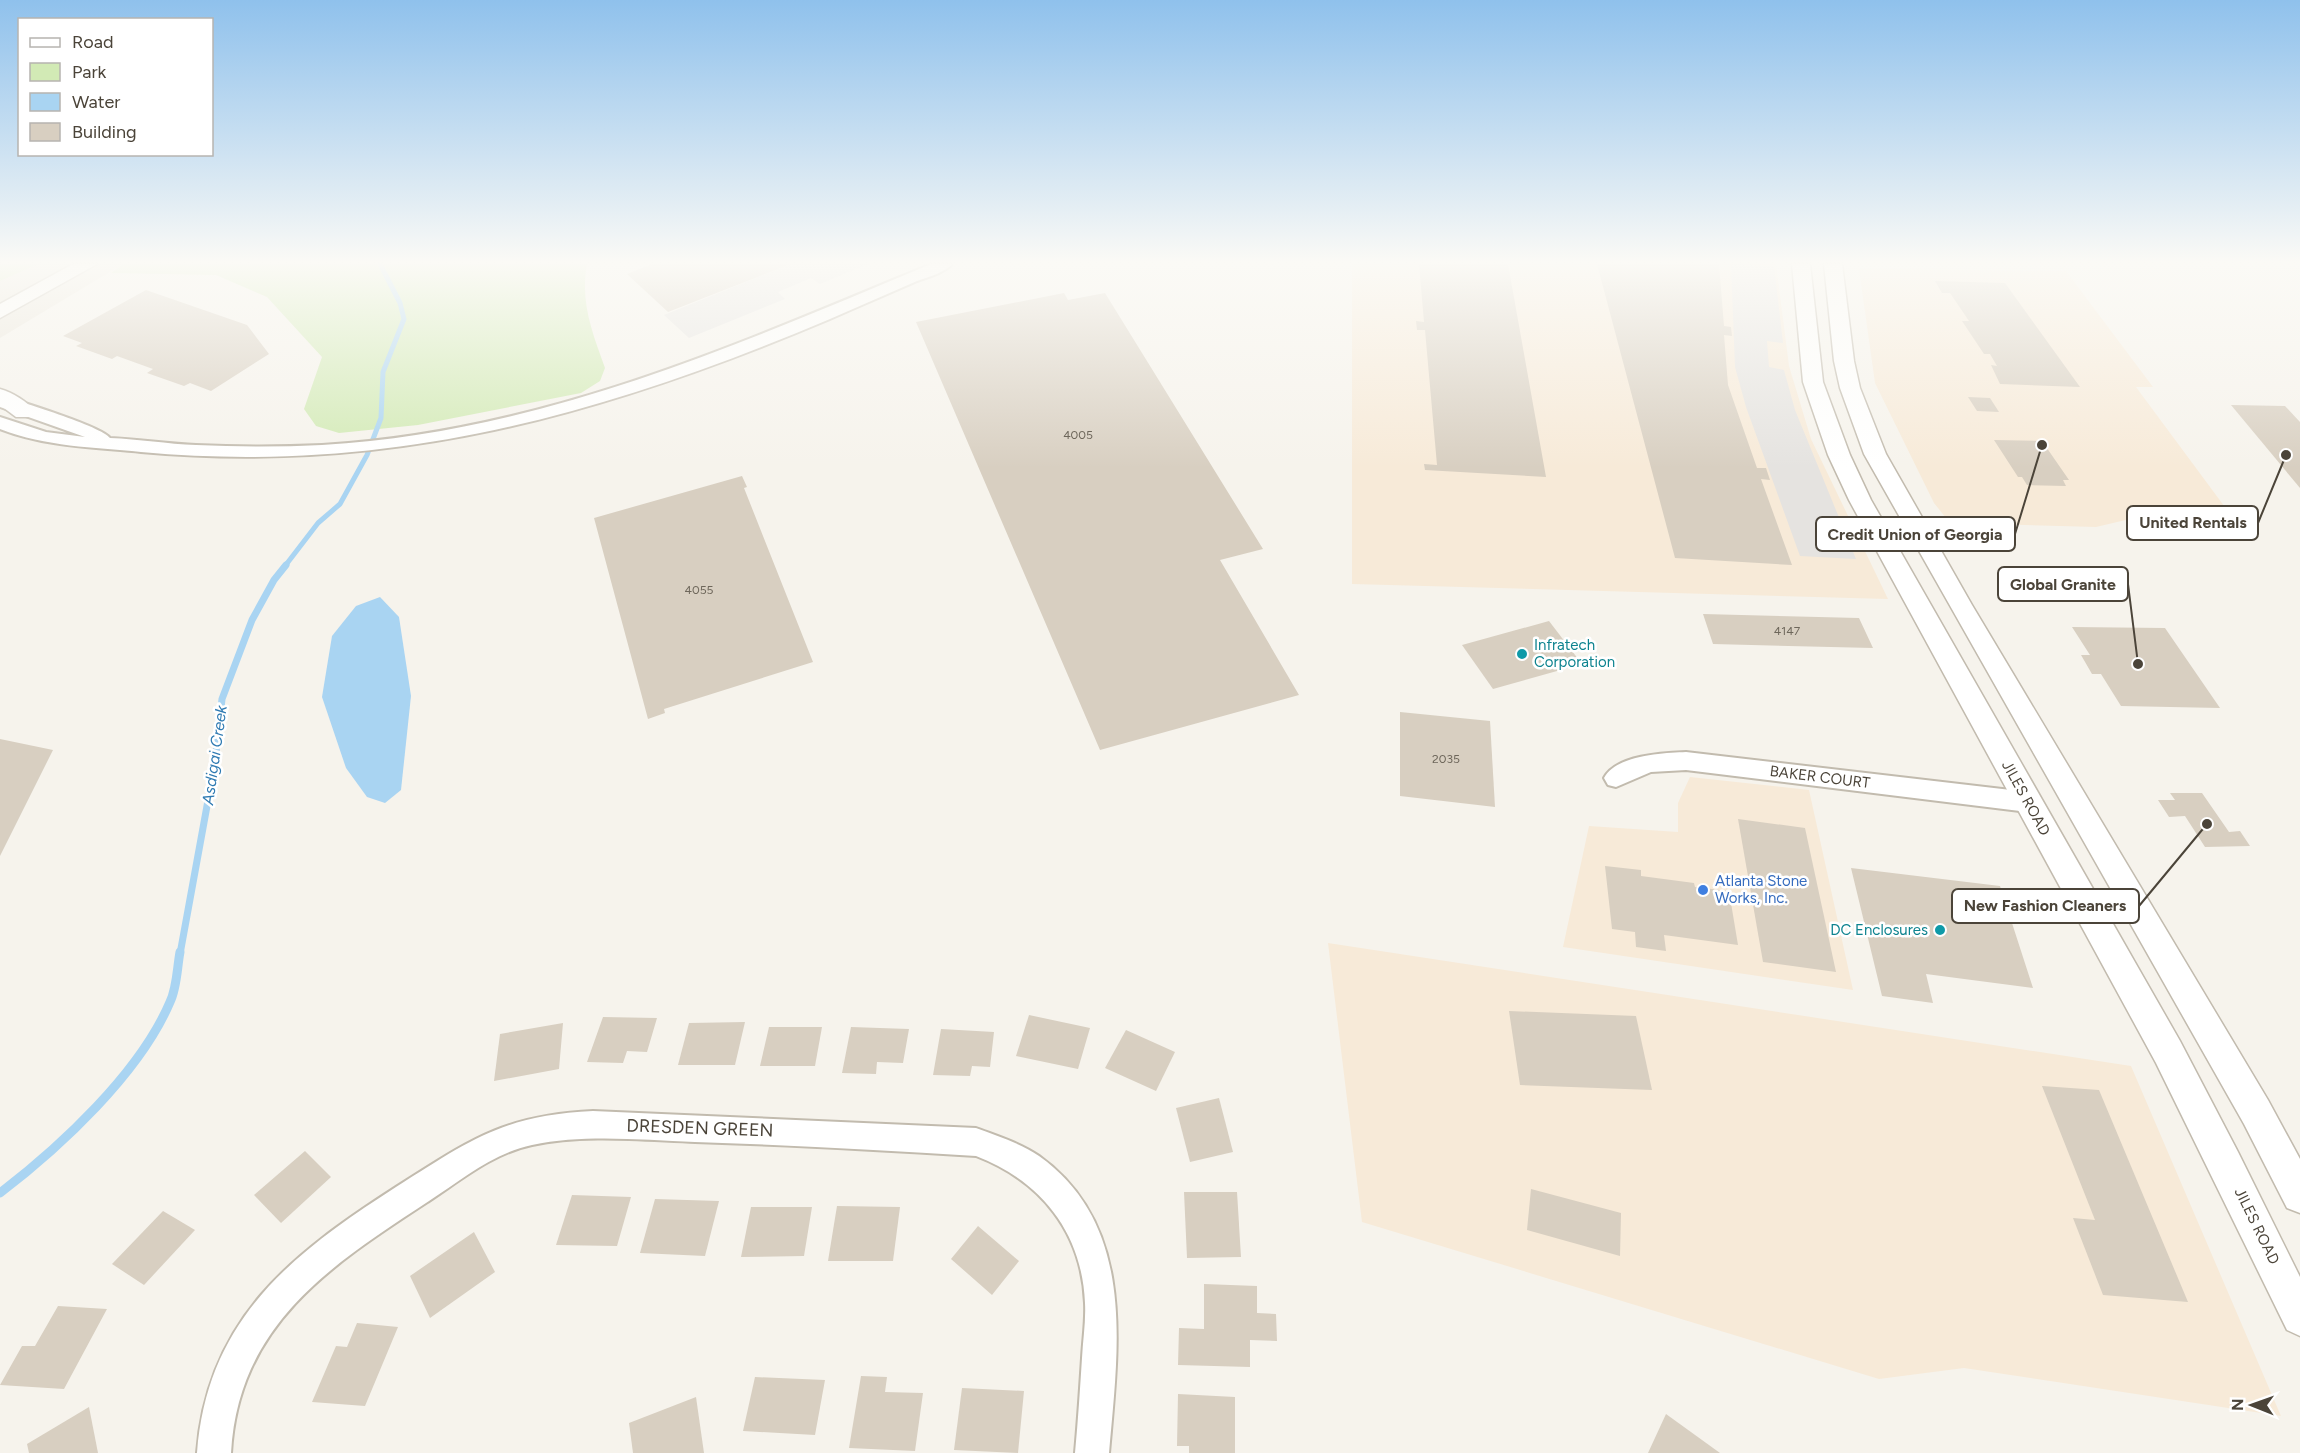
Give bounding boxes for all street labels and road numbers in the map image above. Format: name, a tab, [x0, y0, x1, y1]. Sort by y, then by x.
street label: JILES ROAD	[1998, 757, 2054, 839]
street label: BAKER COURT	[1769, 762, 1872, 792]
street label: DRESDEN GREEN	[626, 1114, 774, 1142]
street label: JILES ROAD	[2231, 1185, 2283, 1267]

